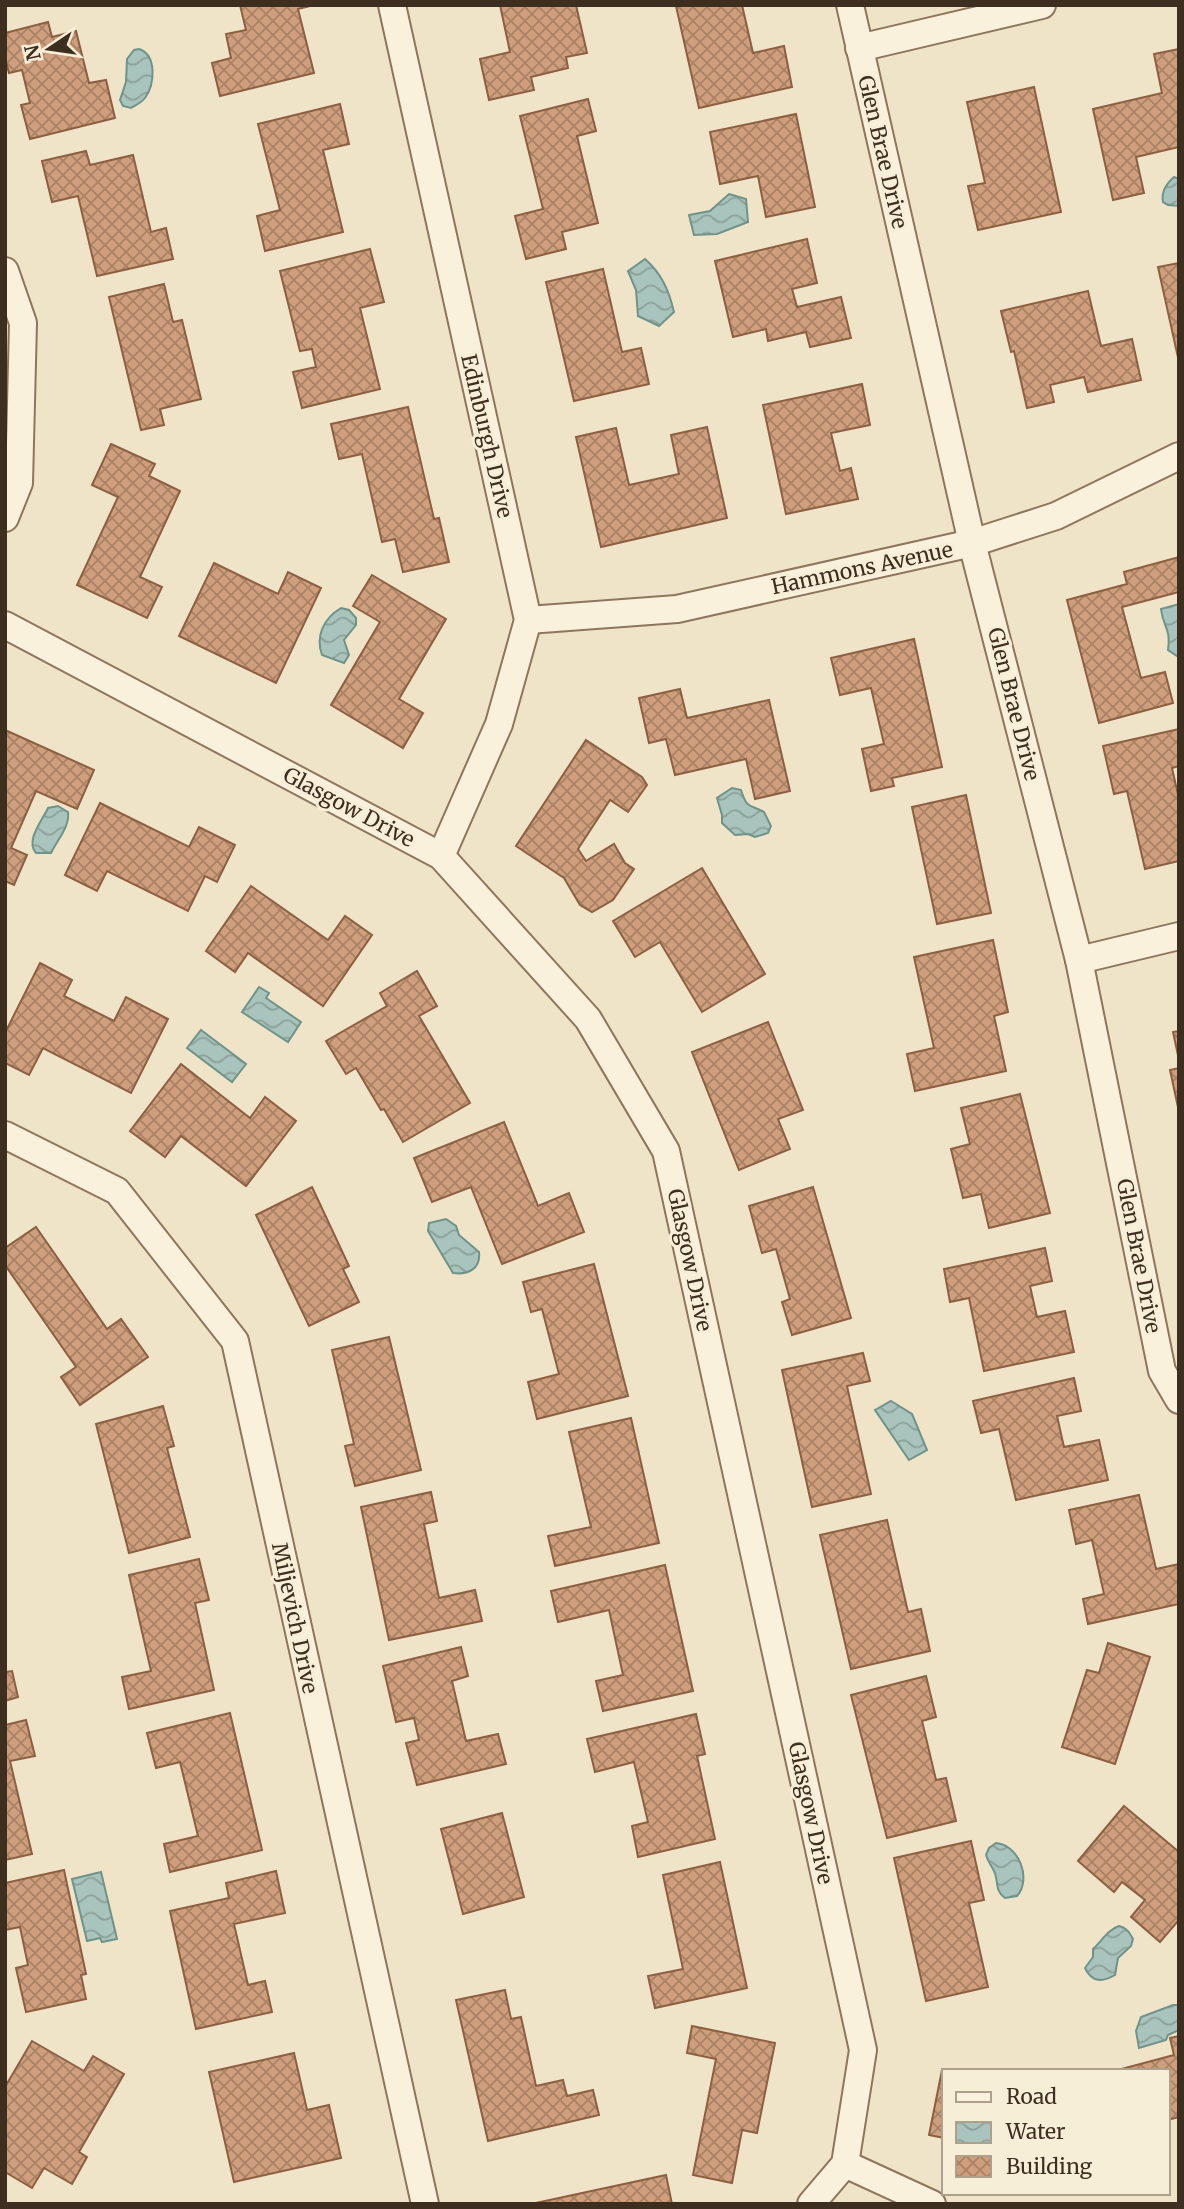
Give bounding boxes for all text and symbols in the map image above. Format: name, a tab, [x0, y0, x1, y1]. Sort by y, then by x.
north arrow	[14, 14, 84, 84]
text: N	[19, 43, 46, 63]
street label: Glen Brae Drive	[852, 73, 914, 231]
street label: Edinburgh Drive	[455, 351, 519, 521]
street label: Hammons Avenue	[769, 536, 955, 600]
street label: Glen Brae Drive	[982, 625, 1046, 783]
street label: Glasgow Drive	[279, 761, 419, 853]
street label: Glen Brae Drive	[1111, 1177, 1167, 1335]
street label: Glasgow Drive	[662, 1186, 718, 1334]
street label: Miljevich Drive	[266, 1540, 324, 1696]
street label: Glasgow Drive	[783, 1739, 839, 1887]
legend	[942, 2069, 1170, 2195]
text: Road	[1006, 2083, 1057, 2110]
text: Water	[1005, 2118, 1065, 2145]
text: Building	[1006, 2153, 1093, 2180]

